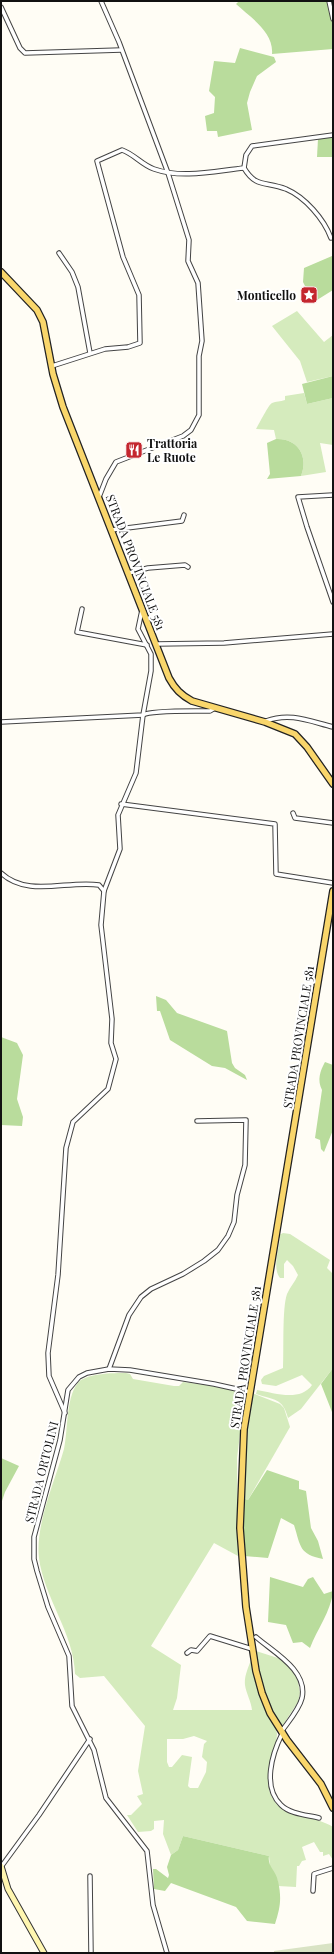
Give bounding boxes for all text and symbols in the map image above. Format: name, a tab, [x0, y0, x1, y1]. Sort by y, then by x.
place icon: Monticello	[299, 285, 319, 305]
place label: Monticello	[237, 287, 296, 303]
place label: Trattoria Le Ruote	[147, 435, 198, 465]
restaurant icon: Trattoria Le Ruote	[124, 440, 144, 460]
street label: STRADA PROVINCIALE 581	[103, 492, 170, 633]
street label: STRADA PROVINCIALE 581	[279, 964, 317, 1109]
street label: STRADA PROVINCIALE 581	[226, 1284, 264, 1429]
street label: STRADA ORTOLINI	[21, 1419, 61, 1525]

